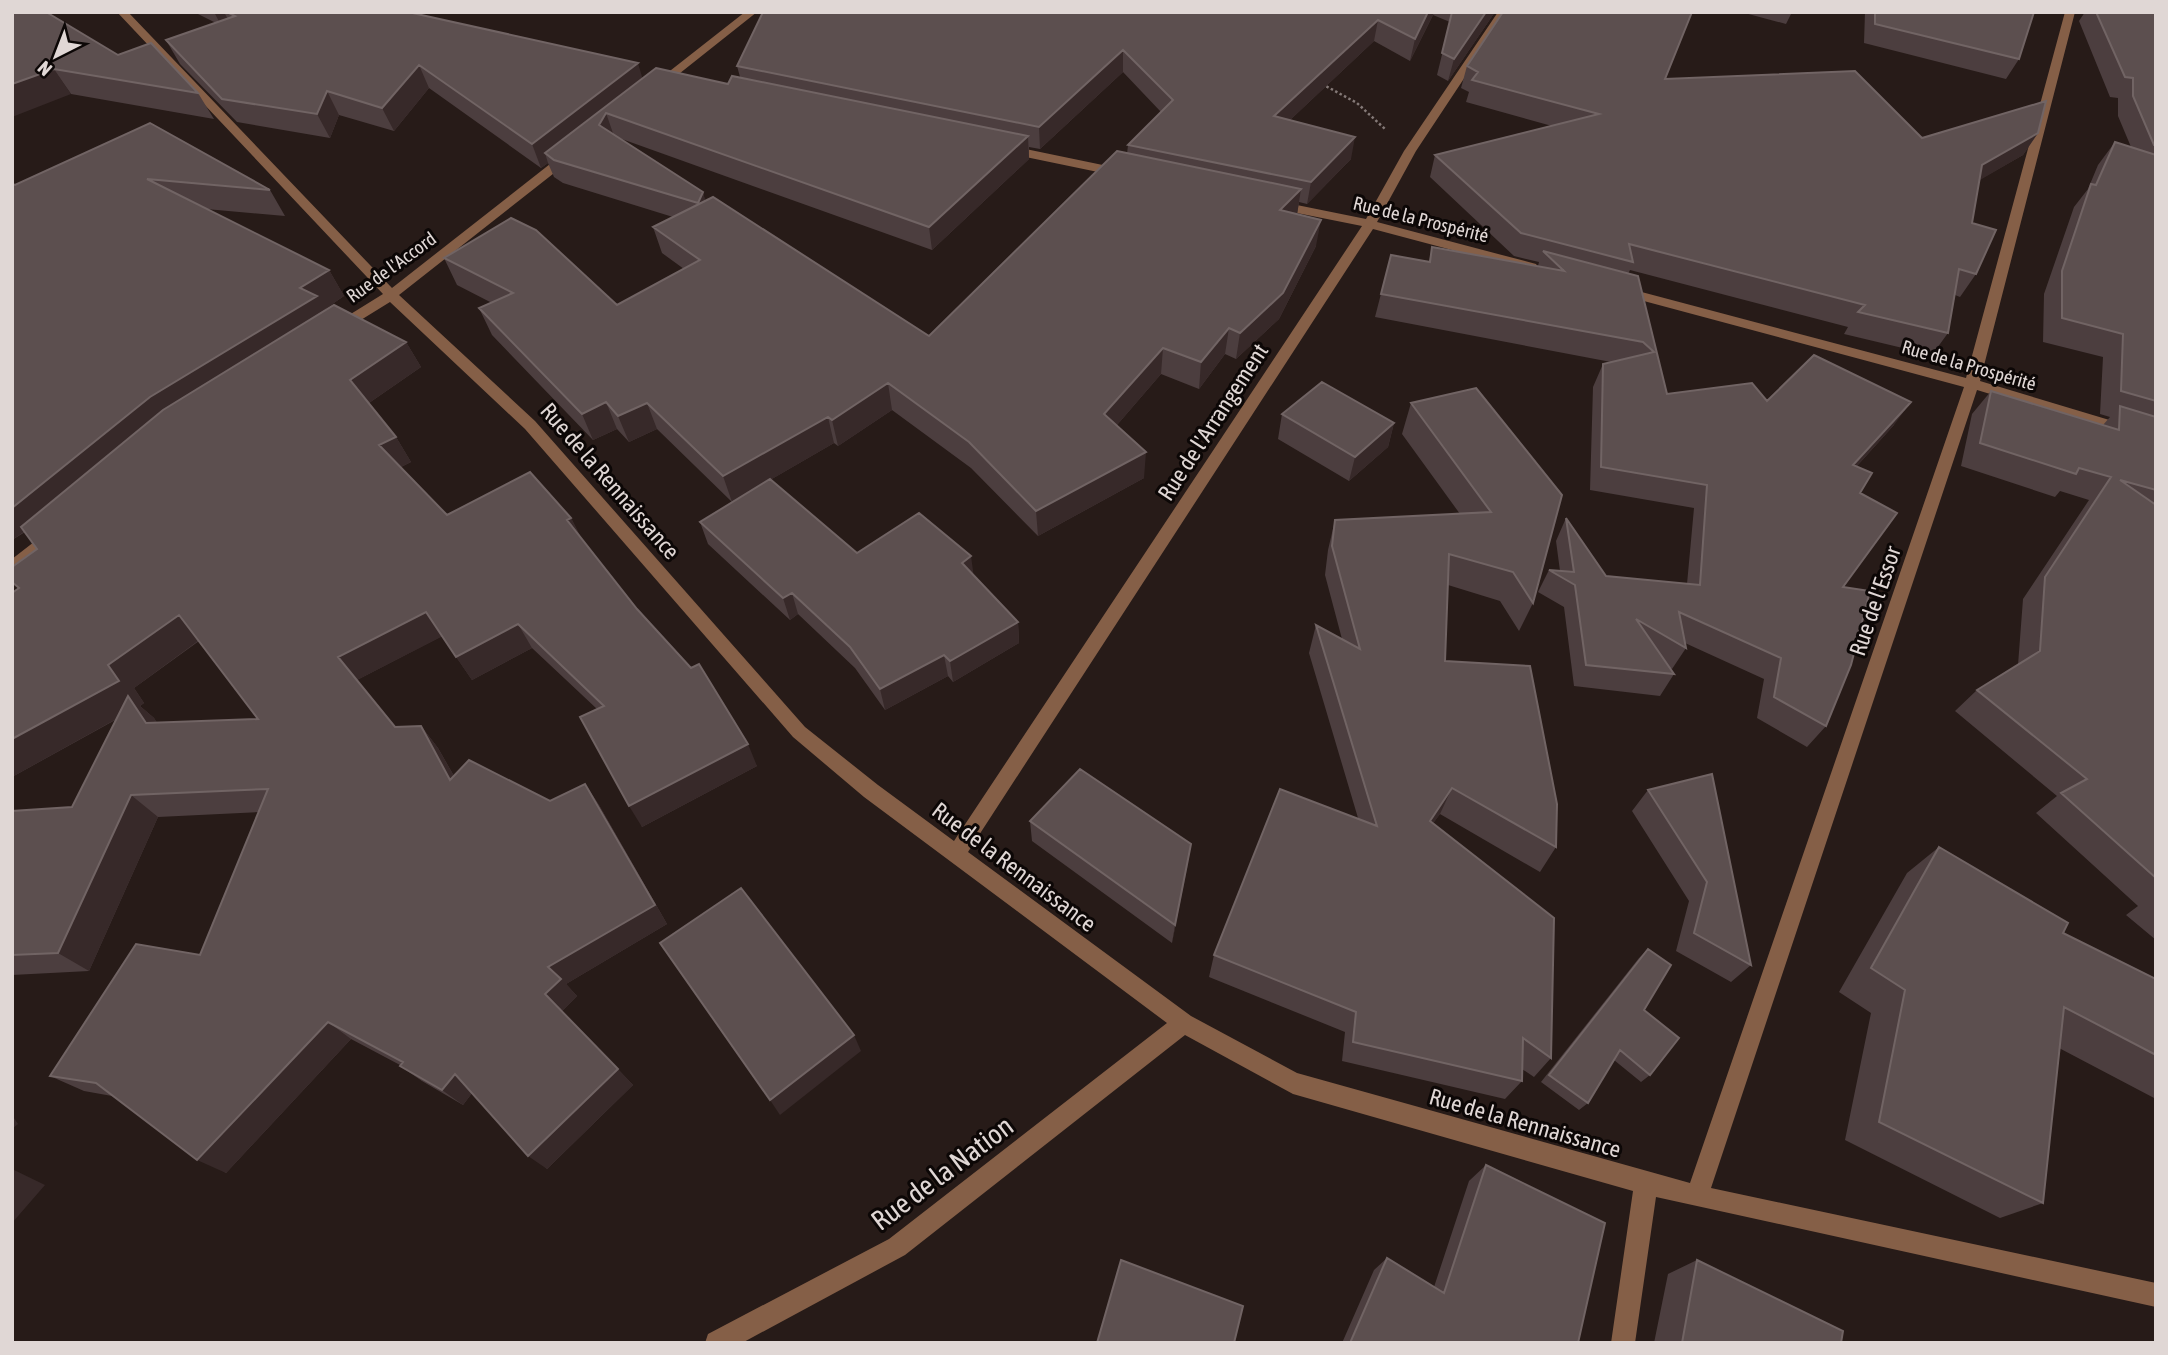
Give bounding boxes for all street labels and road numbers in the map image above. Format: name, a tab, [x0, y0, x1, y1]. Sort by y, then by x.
street label: Rue de la Prospérité	[1351, 192, 1491, 246]
street label: Rue de l'Accord	[342, 227, 440, 307]
street label: Rue de la Prospérité	[1899, 335, 2039, 395]
street label: Rue de l'Arrangement	[1153, 339, 1273, 505]
street label: Rue de la Rennaissance	[535, 398, 685, 564]
street label: Rue de l'Essor	[1844, 542, 1906, 659]
street label: Rue de la Rennaissance	[927, 797, 1101, 937]
street label: Rue de la Rennaissance	[1426, 1083, 1624, 1163]
street label: Rue de la Nation	[865, 1109, 1019, 1237]

